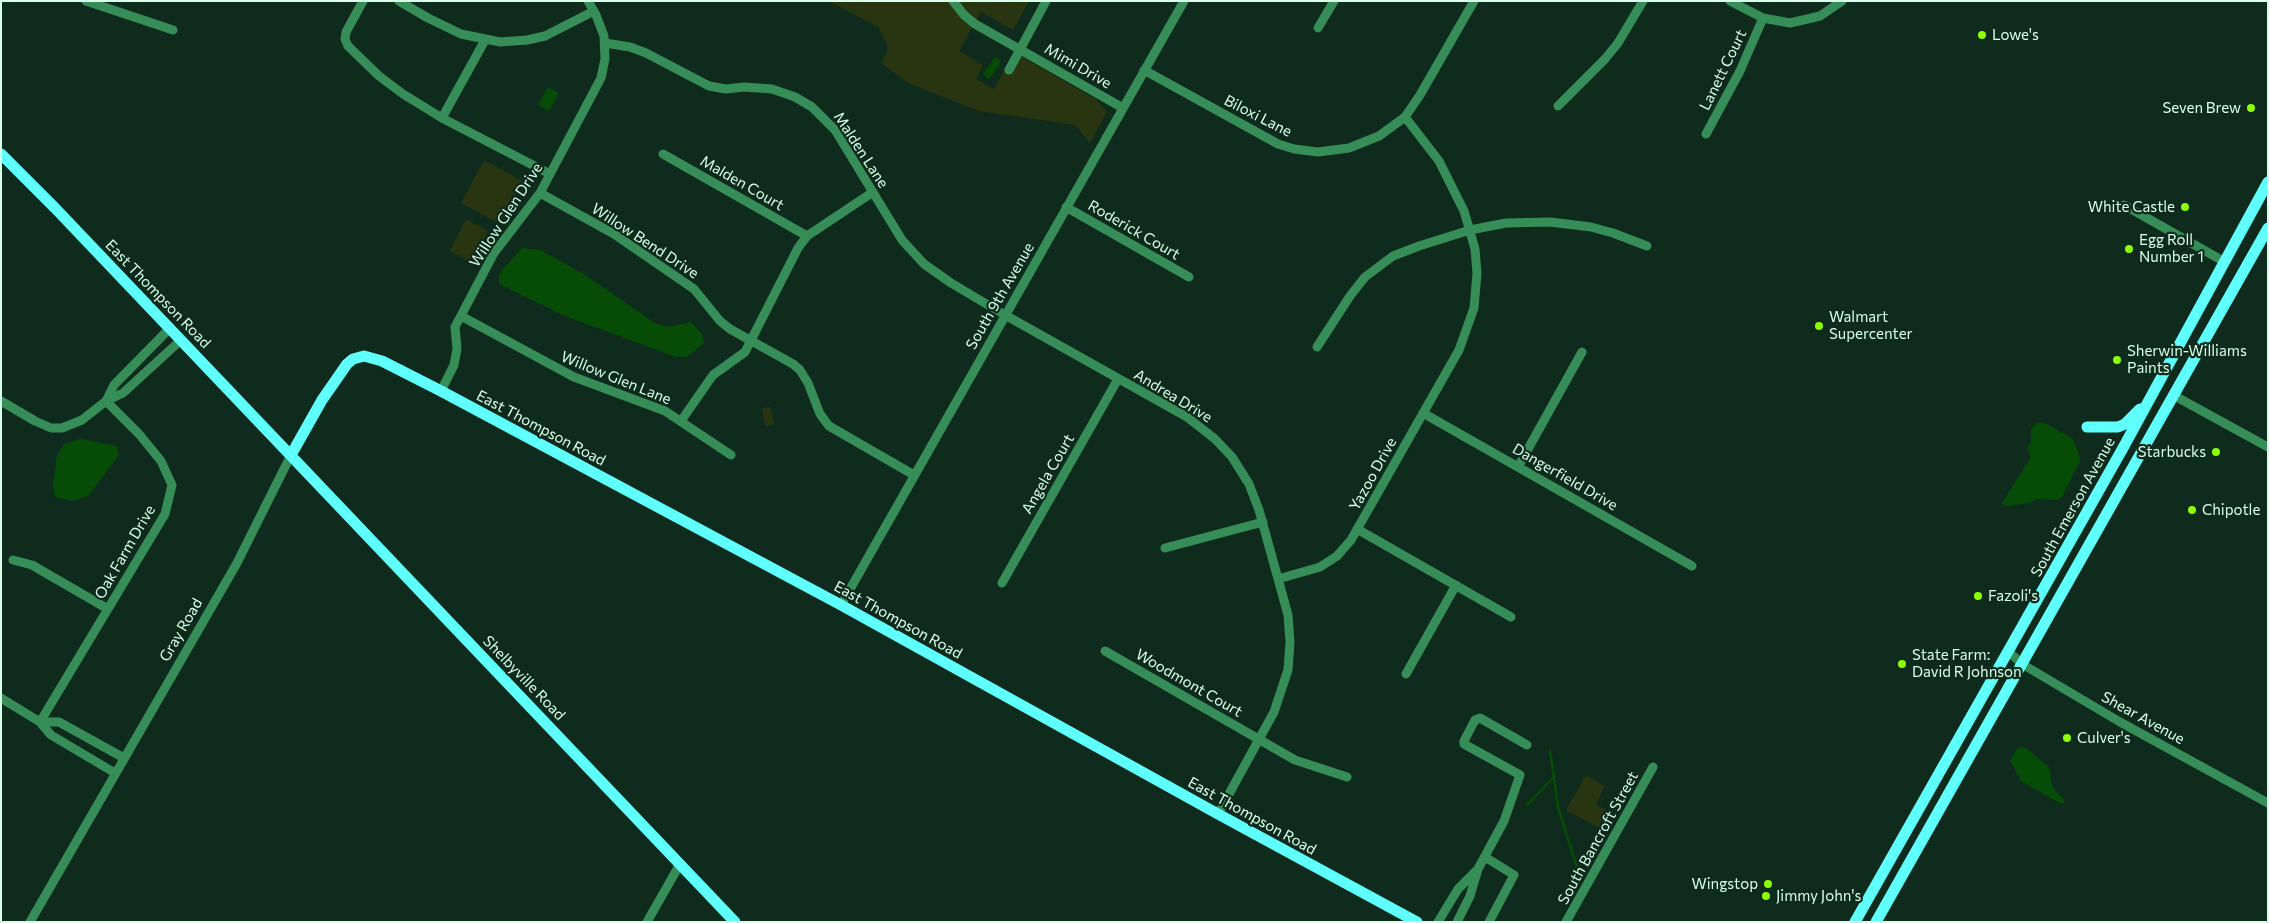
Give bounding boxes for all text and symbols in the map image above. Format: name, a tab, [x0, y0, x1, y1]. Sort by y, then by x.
place label: Lowe's	[1992, 26, 2039, 44]
street label: Lanett Court	[1696, 27, 1750, 113]
marker: Lowe's	[1976, 29, 1988, 41]
street label: Mimi Drive	[1041, 40, 1115, 92]
street label: Biloxi Lane	[1221, 91, 1295, 141]
place label: Seven Brew	[2163, 99, 2241, 117]
marker: Seven Brew	[2245, 102, 2257, 114]
street label: Malden Lane	[830, 109, 892, 191]
street label: Malden Court	[697, 152, 787, 214]
street label: Willow Glen Drive	[466, 159, 546, 271]
street label: Roderick Court	[1085, 196, 1183, 264]
place label: White Castle	[2088, 198, 2175, 216]
street label: Willow Bend Drive	[588, 200, 702, 282]
marker: White Castle	[2179, 201, 2191, 213]
place label: Egg Roll Number 1	[2139, 231, 2204, 266]
street label: East Thompson Road	[102, 236, 214, 352]
street label: South 9th Avenue	[962, 239, 1038, 353]
marker: Egg Roll Number 1	[2123, 243, 2135, 255]
place label: Walmart Supercenter	[1829, 308, 1913, 343]
marker: Walmart Supercenter	[1813, 320, 1825, 332]
place label: Sherwin-Williams Paints	[2127, 342, 2247, 377]
street label: Willow Glen Lane	[558, 348, 674, 408]
marker: Sherwin-Williams Paints	[2111, 354, 2123, 366]
street label: Andrea Drive	[1131, 366, 1215, 426]
street label: East Thompson Road	[473, 386, 609, 470]
street label: Angela Court	[1018, 431, 1078, 517]
street label: Yazoo Drive	[1346, 434, 1400, 514]
street label: South Emerson Avenue	[2027, 434, 2119, 580]
street label: Dangerfield Drive	[1509, 440, 1621, 514]
place label: Starbucks	[2138, 443, 2206, 461]
marker: Starbucks	[2210, 446, 2222, 458]
place label: Chipotle	[2202, 501, 2260, 519]
street label: Oak Farm Drive	[91, 502, 159, 602]
marker: Chipotle	[2186, 504, 2198, 516]
street label: East Thompson Road	[831, 577, 965, 663]
place label: Fazoli's	[1988, 587, 2038, 605]
marker: Fazoli's	[1972, 590, 1984, 602]
street label: Gray Road	[156, 595, 206, 665]
street label: Shelbyville Road	[479, 632, 569, 724]
street label: Woodmont Court	[1132, 645, 1246, 721]
place label: State Farm: David R Johnson	[1912, 646, 2022, 681]
marker: State Farm: David R Johnson	[1896, 658, 1908, 670]
street label: Shear Avenue	[2098, 688, 2188, 748]
place label: Culver's	[2077, 729, 2131, 747]
marker: Culver's	[2061, 732, 2073, 744]
street label: South Bancroft Street	[1554, 768, 1642, 908]
street label: East Thompson Road	[1185, 773, 1319, 859]
place label: Wingstop	[1691, 875, 1758, 893]
marker: Wingstop	[1762, 878, 1774, 890]
place label: Jimmy John's	[1776, 887, 1861, 905]
marker: Jimmy John's	[1760, 890, 1772, 902]

